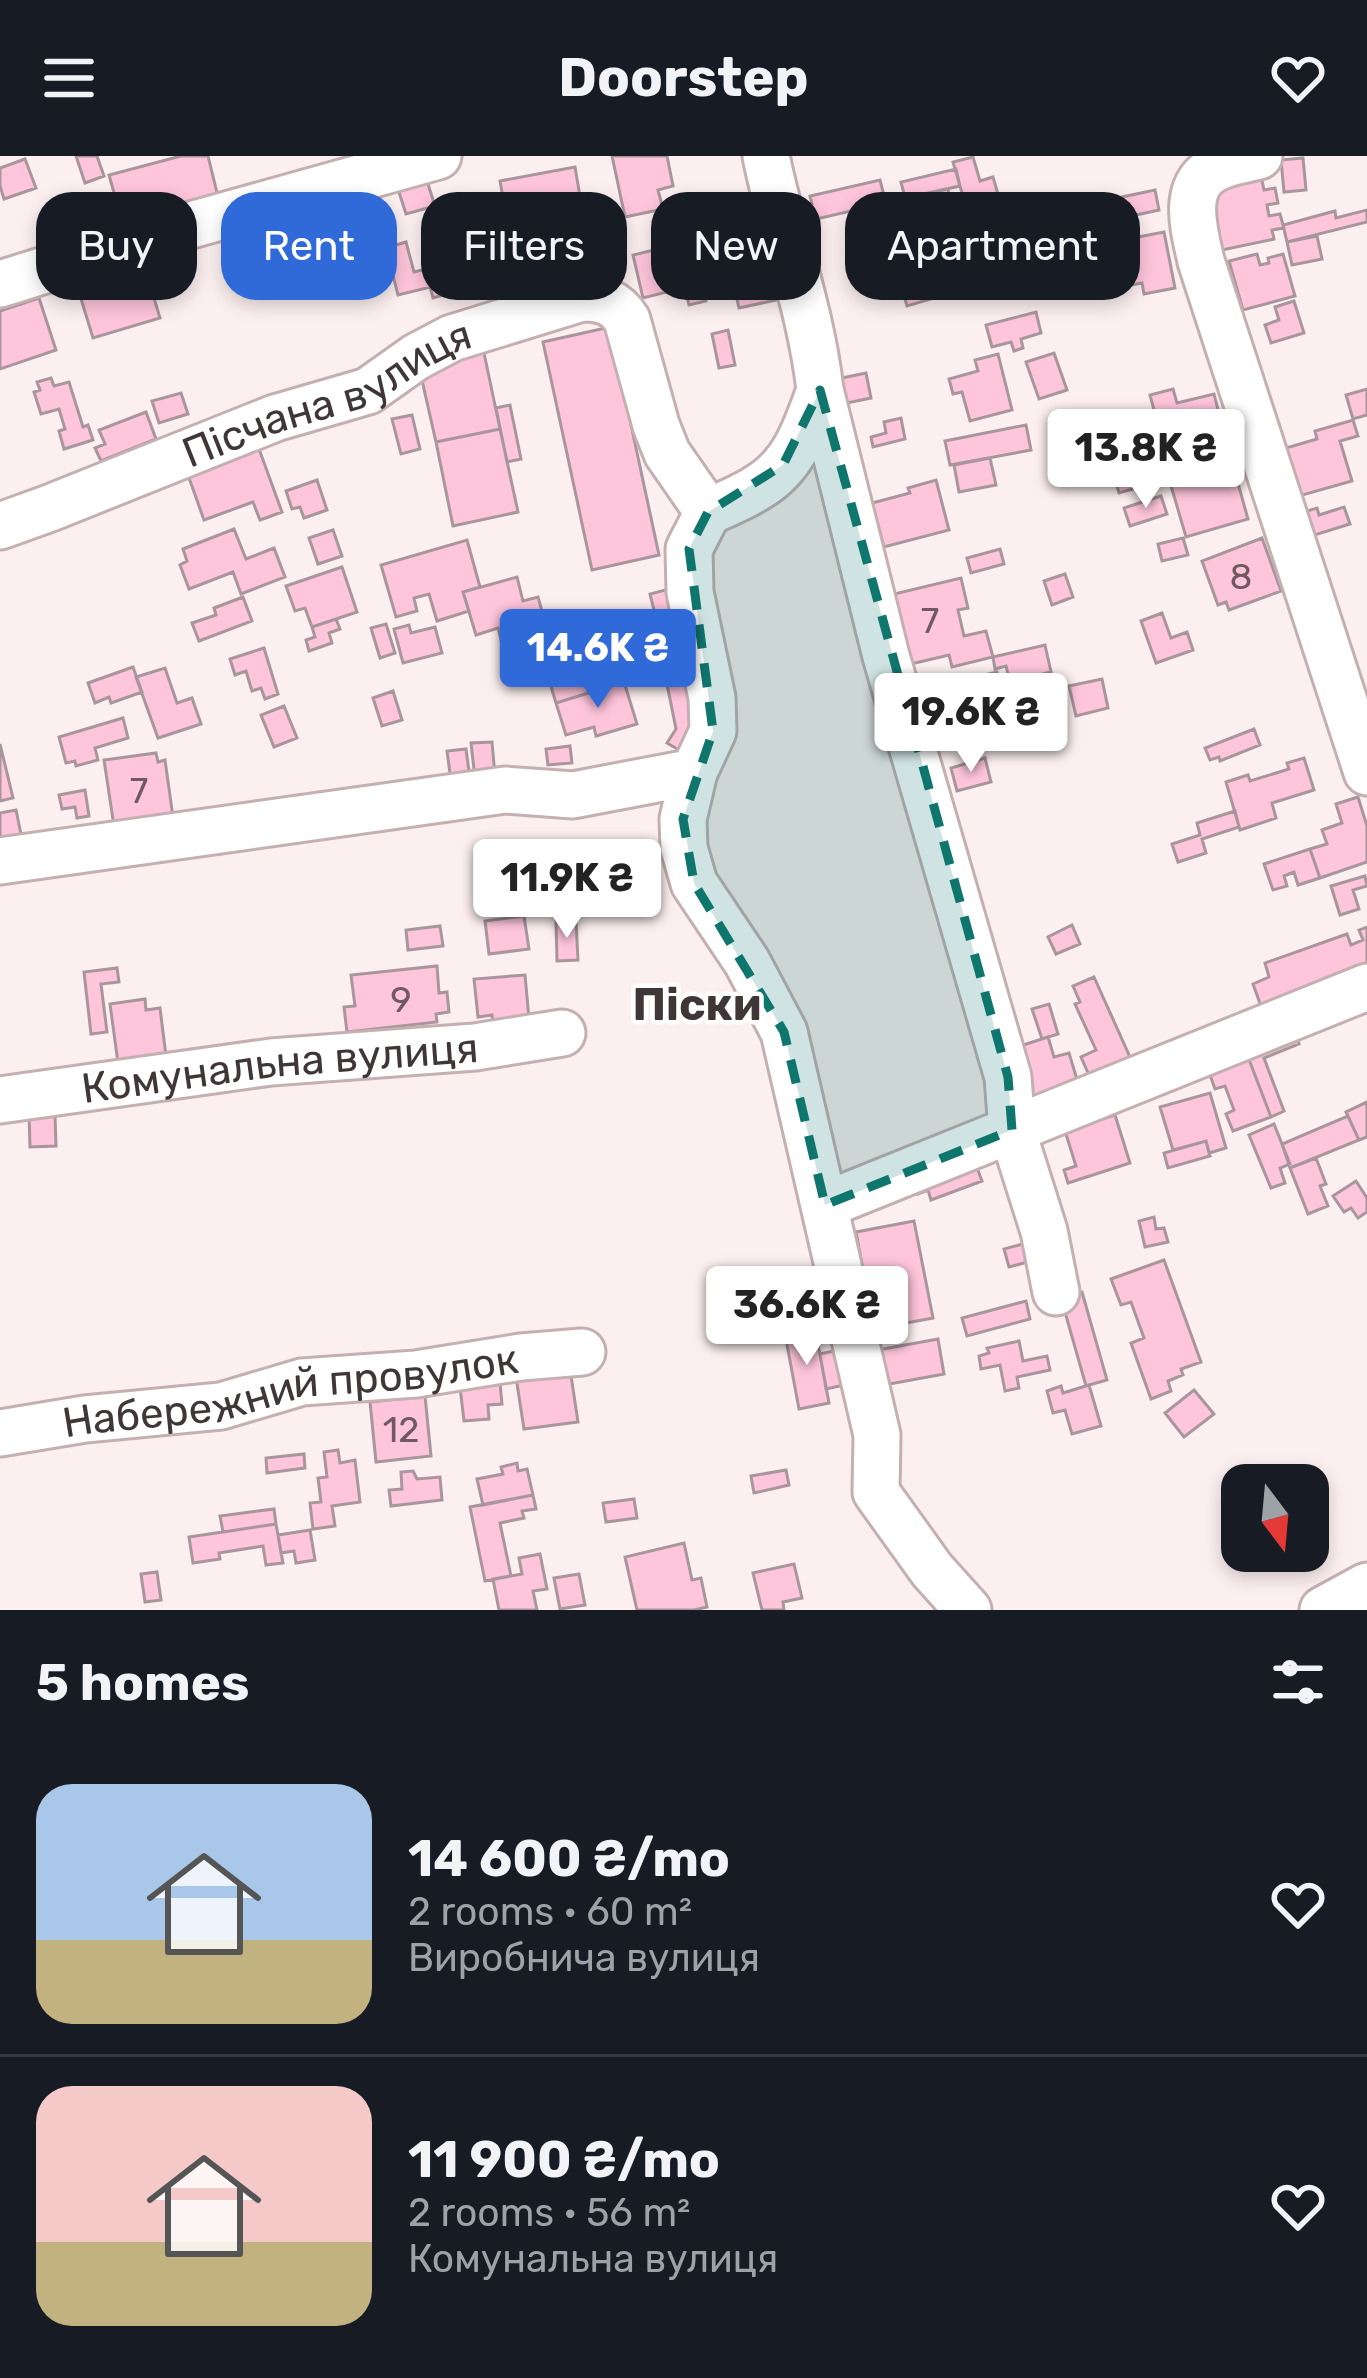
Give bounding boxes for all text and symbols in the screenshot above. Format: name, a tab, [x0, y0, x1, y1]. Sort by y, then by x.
icon: menu	[36, 45, 102, 111]
icon: heart	[1265, 45, 1331, 111]
text: Doorstep	[558, 46, 809, 110]
chip: Buy	[36, 192, 197, 300]
chip: Rent	[221, 192, 397, 300]
chip: Filters	[421, 192, 627, 300]
chip: New	[651, 192, 821, 300]
chip: Apartment	[845, 192, 1140, 300]
street label: Пісчана вулиця	[175, 310, 477, 478]
pin: 13.8K ₴	[1035, 409, 1257, 511]
text: 13.8K ₴	[1075, 425, 1217, 471]
house number: 8	[1230, 555, 1252, 598]
house number: 7	[921, 599, 939, 642]
pin: 14.6K ₴	[487, 609, 709, 711]
text: 14.6K ₴	[527, 625, 669, 671]
pin: 19.6K ₴	[860, 673, 1082, 775]
text: 19.6K ₴	[901, 689, 1041, 735]
house number: 7	[130, 769, 148, 812]
pin: 11.9K ₴	[456, 839, 678, 941]
text: 11.9K ₴	[500, 855, 634, 901]
house number: 9	[390, 978, 412, 1021]
district label: Піски	[633, 978, 761, 1031]
street label: Комунальна вулиця	[78, 1023, 480, 1114]
pin: 36.6K ₴	[696, 1266, 918, 1368]
text: 36.6K ₴	[733, 1282, 881, 1328]
street label: Набережний провулок	[59, 1334, 522, 1448]
house number: 12	[383, 1408, 419, 1451]
north arrow	[1221, 1464, 1329, 1572]
map controls	[1221, 1464, 1329, 1572]
icon: filters	[1265, 1649, 1331, 1715]
text: 5 homes	[36, 1652, 249, 1713]
text: 14 600 ₴/mo	[408, 1828, 730, 1889]
icon: home	[132, 1832, 276, 1976]
icon: heart	[1265, 1871, 1331, 1937]
text: 2 rooms · 60 m²	[408, 1889, 692, 1935]
text: Виробнича вулиця	[408, 1935, 760, 1981]
text: 11 900 ₴/mo	[408, 2129, 720, 2190]
icon: home	[132, 2134, 276, 2278]
icon: heart	[1265, 2173, 1331, 2239]
text: 2 rooms · 56 m²	[408, 2190, 690, 2236]
text: Комунальна вулиця	[408, 2236, 778, 2282]

